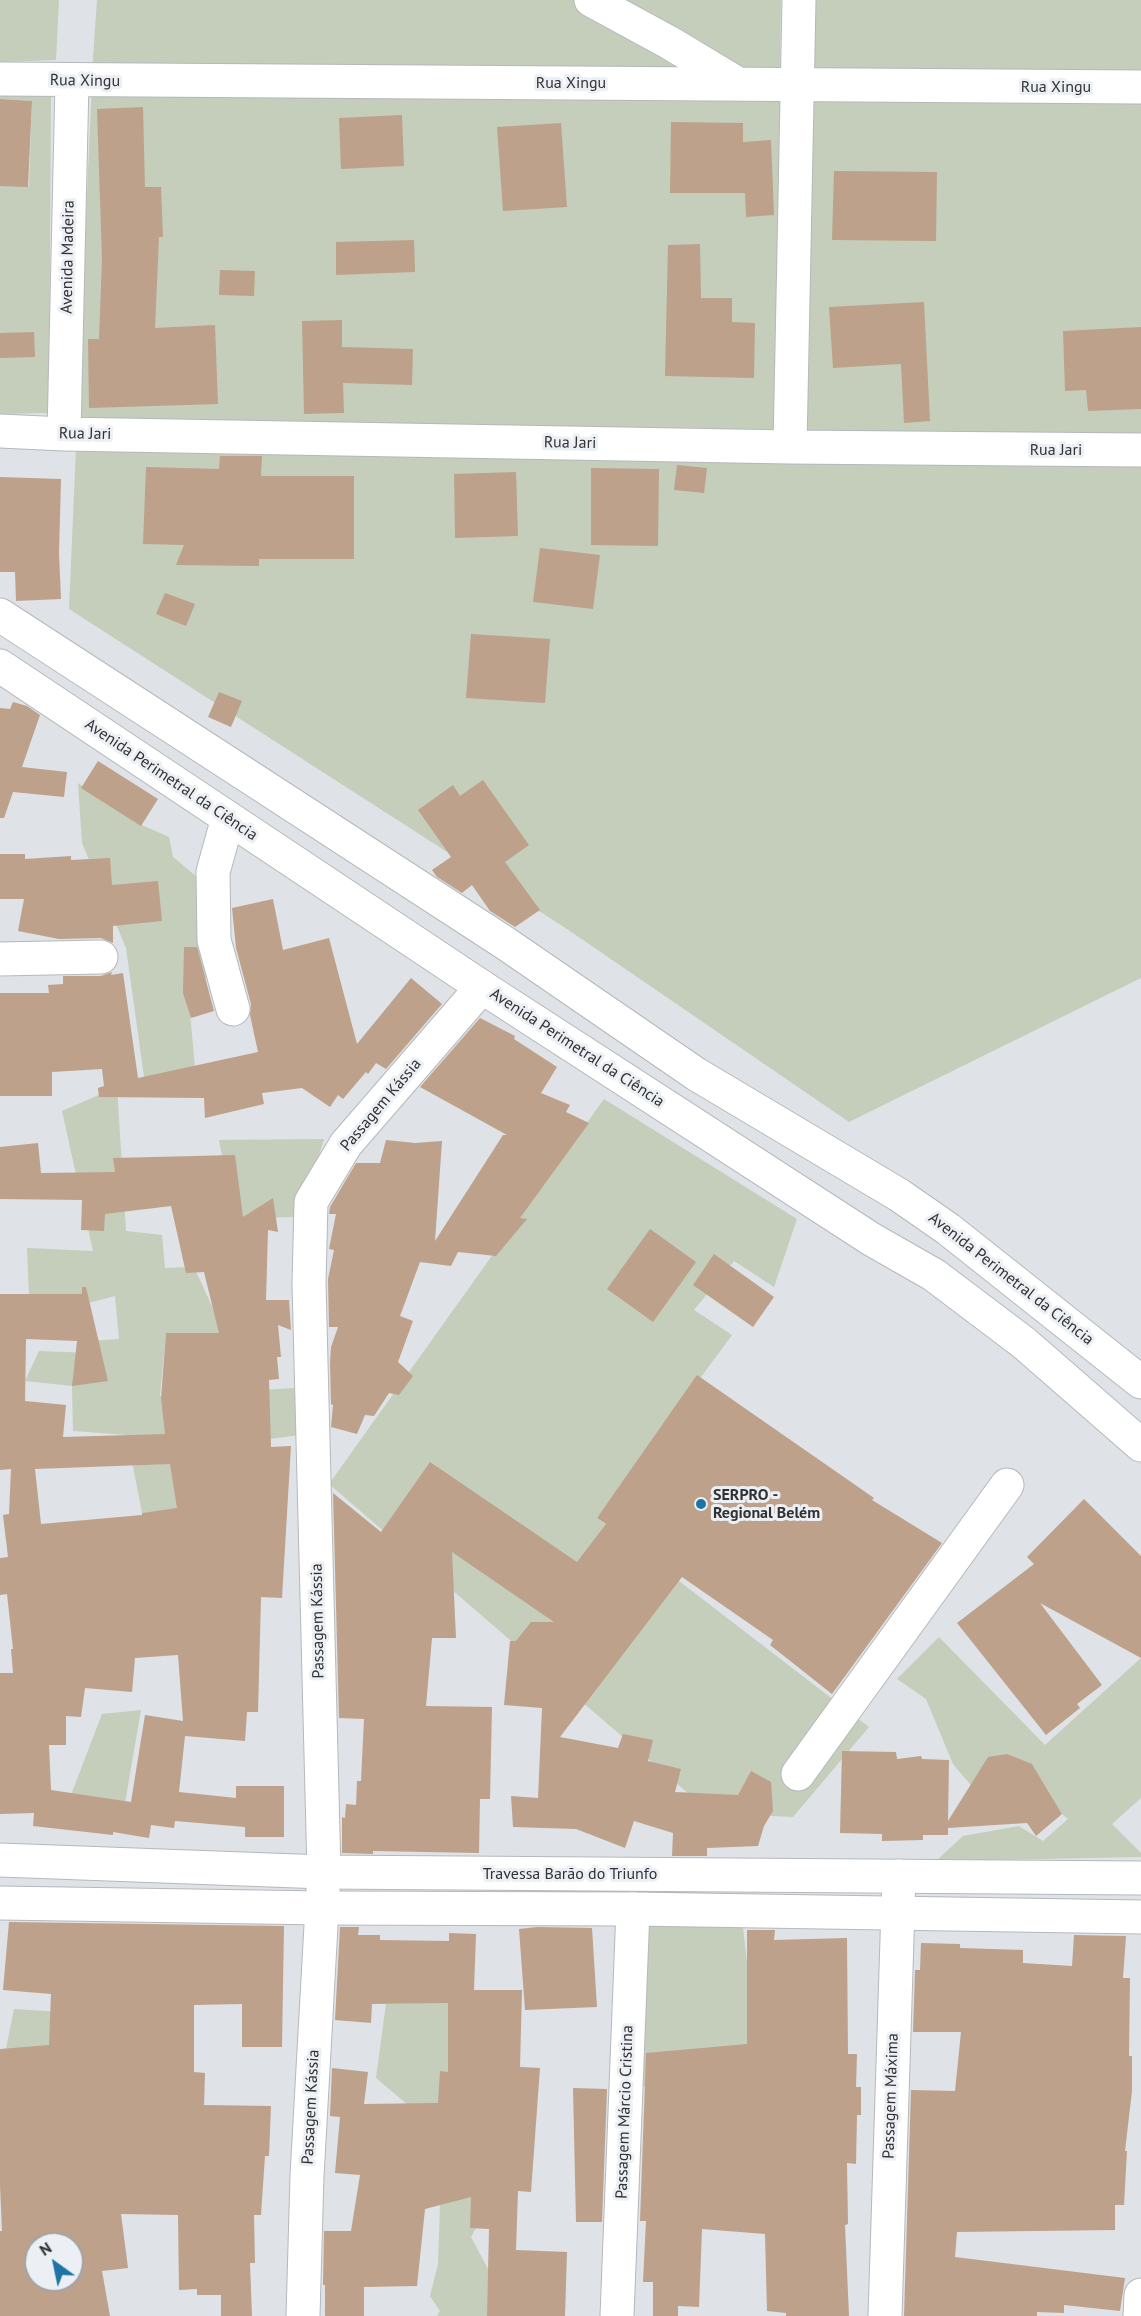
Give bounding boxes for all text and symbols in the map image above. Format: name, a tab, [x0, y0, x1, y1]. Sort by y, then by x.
street label: Rua Xingu	[50, 71, 120, 91]
street label: Rua Xingu	[536, 73, 606, 93]
street label: Rua Xingu	[1021, 77, 1091, 97]
street label: Avenida Madeira	[57, 200, 79, 314]
street label: Rua Jari	[59, 424, 111, 444]
street label: Rua Jari	[544, 433, 596, 453]
street label: Rua Jari	[1030, 440, 1082, 460]
street label: Avenida Perimetral da Ciência	[81, 715, 261, 845]
street label: Avenida Perimetral da Ciência	[486, 984, 668, 1112]
street label: Passagem Kássia	[337, 1055, 425, 1155]
street label: Avenida Perimetral da Ciência	[925, 1209, 1097, 1349]
place label: SERPRO - Regional Belém	[713, 1485, 820, 1523]
marker: SERPRO - Regional Belém	[694, 1497, 708, 1511]
street label: Passagem Kássia	[307, 1563, 329, 1679]
street label: Travessa Barão do Triunfo	[483, 1864, 657, 1884]
street label: Passagem Márcio Cristina	[612, 2025, 638, 2199]
street label: Passagem Máxima	[879, 2033, 903, 2159]
street label: Passagem Kássia	[298, 2049, 324, 2165]
north arrow	[24, 2232, 84, 2292]
text: N	[35, 2237, 55, 2260]

